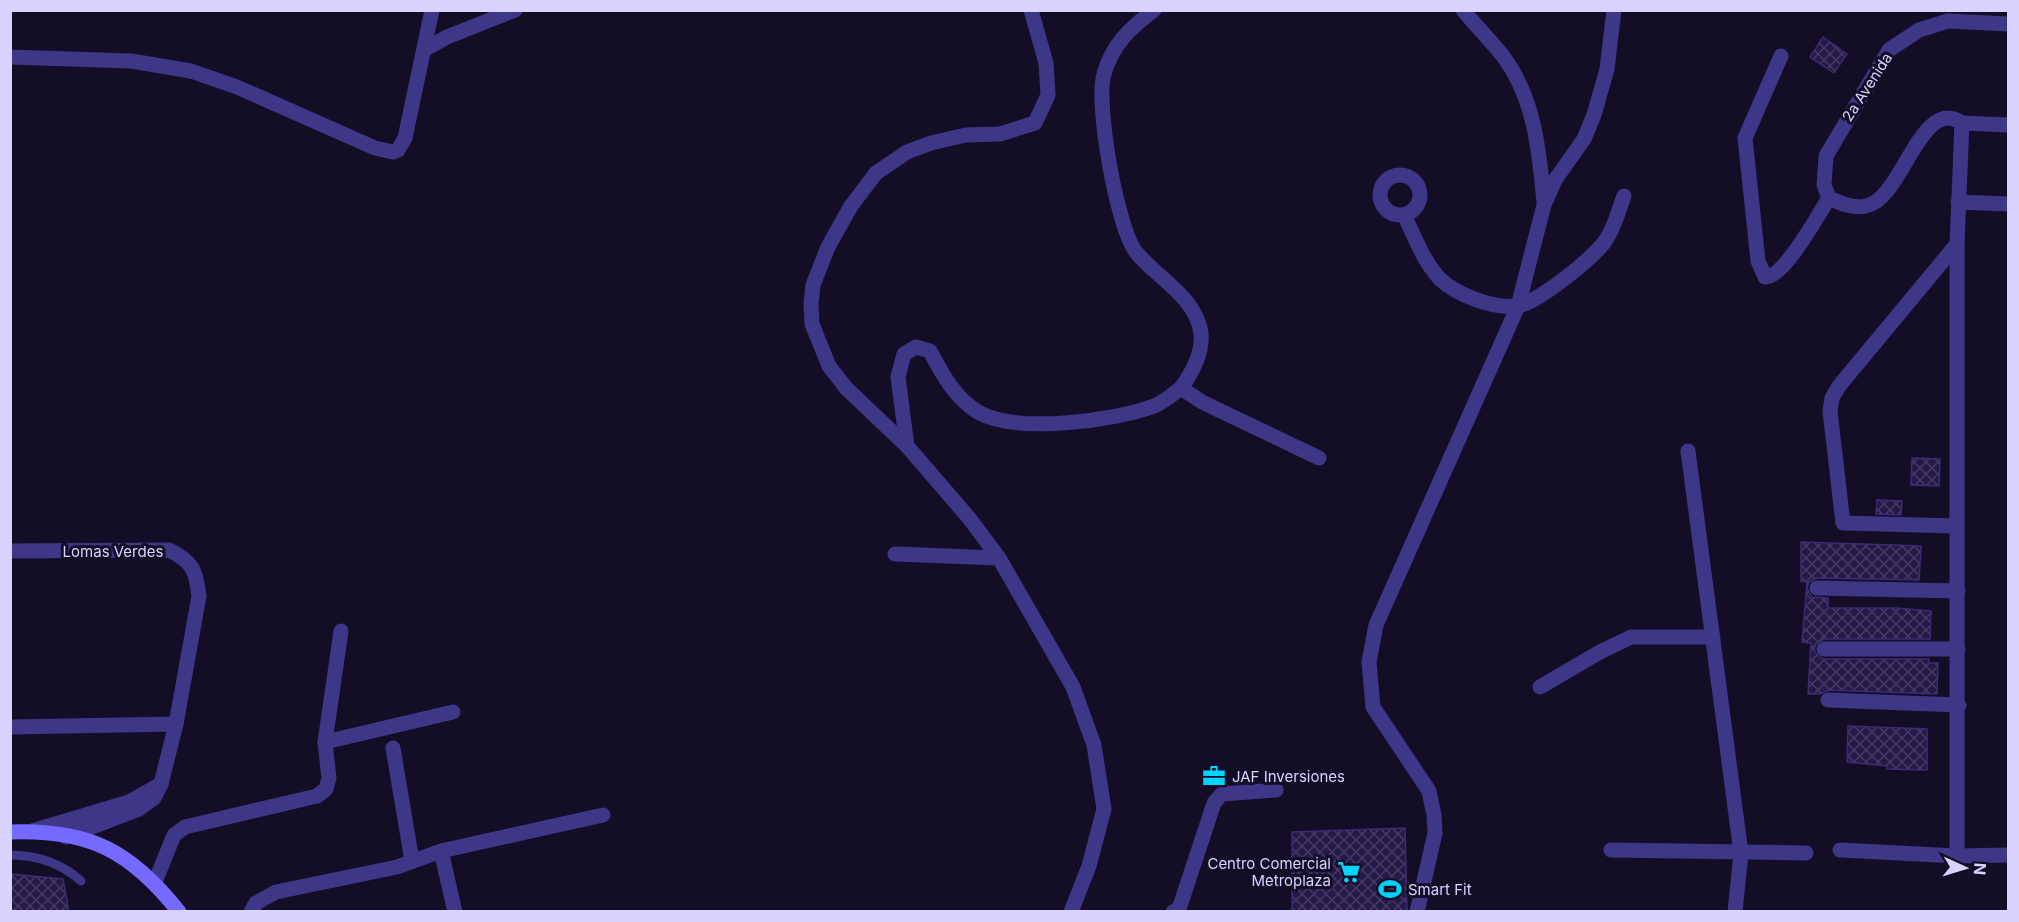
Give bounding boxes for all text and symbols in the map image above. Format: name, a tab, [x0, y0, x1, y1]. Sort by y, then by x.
street label: 2a Avenida	[1838, 49, 1896, 125]
street label: Lomas Verdes	[63, 542, 163, 561]
office icon: JAF Inversiones	[1201, 763, 1227, 789]
place label: JAF Inversiones	[1232, 767, 1345, 786]
north arrow	[1935, 838, 1995, 898]
place label: Centro Comercial Metroplaza	[1207, 854, 1331, 890]
supermarket icon: Centro Comercial Metroplaza	[1336, 859, 1362, 885]
text: N	[1970, 862, 1990, 876]
sports icon: Smart Fit	[1377, 876, 1403, 902]
place label: Smart Fit	[1408, 880, 1472, 899]

